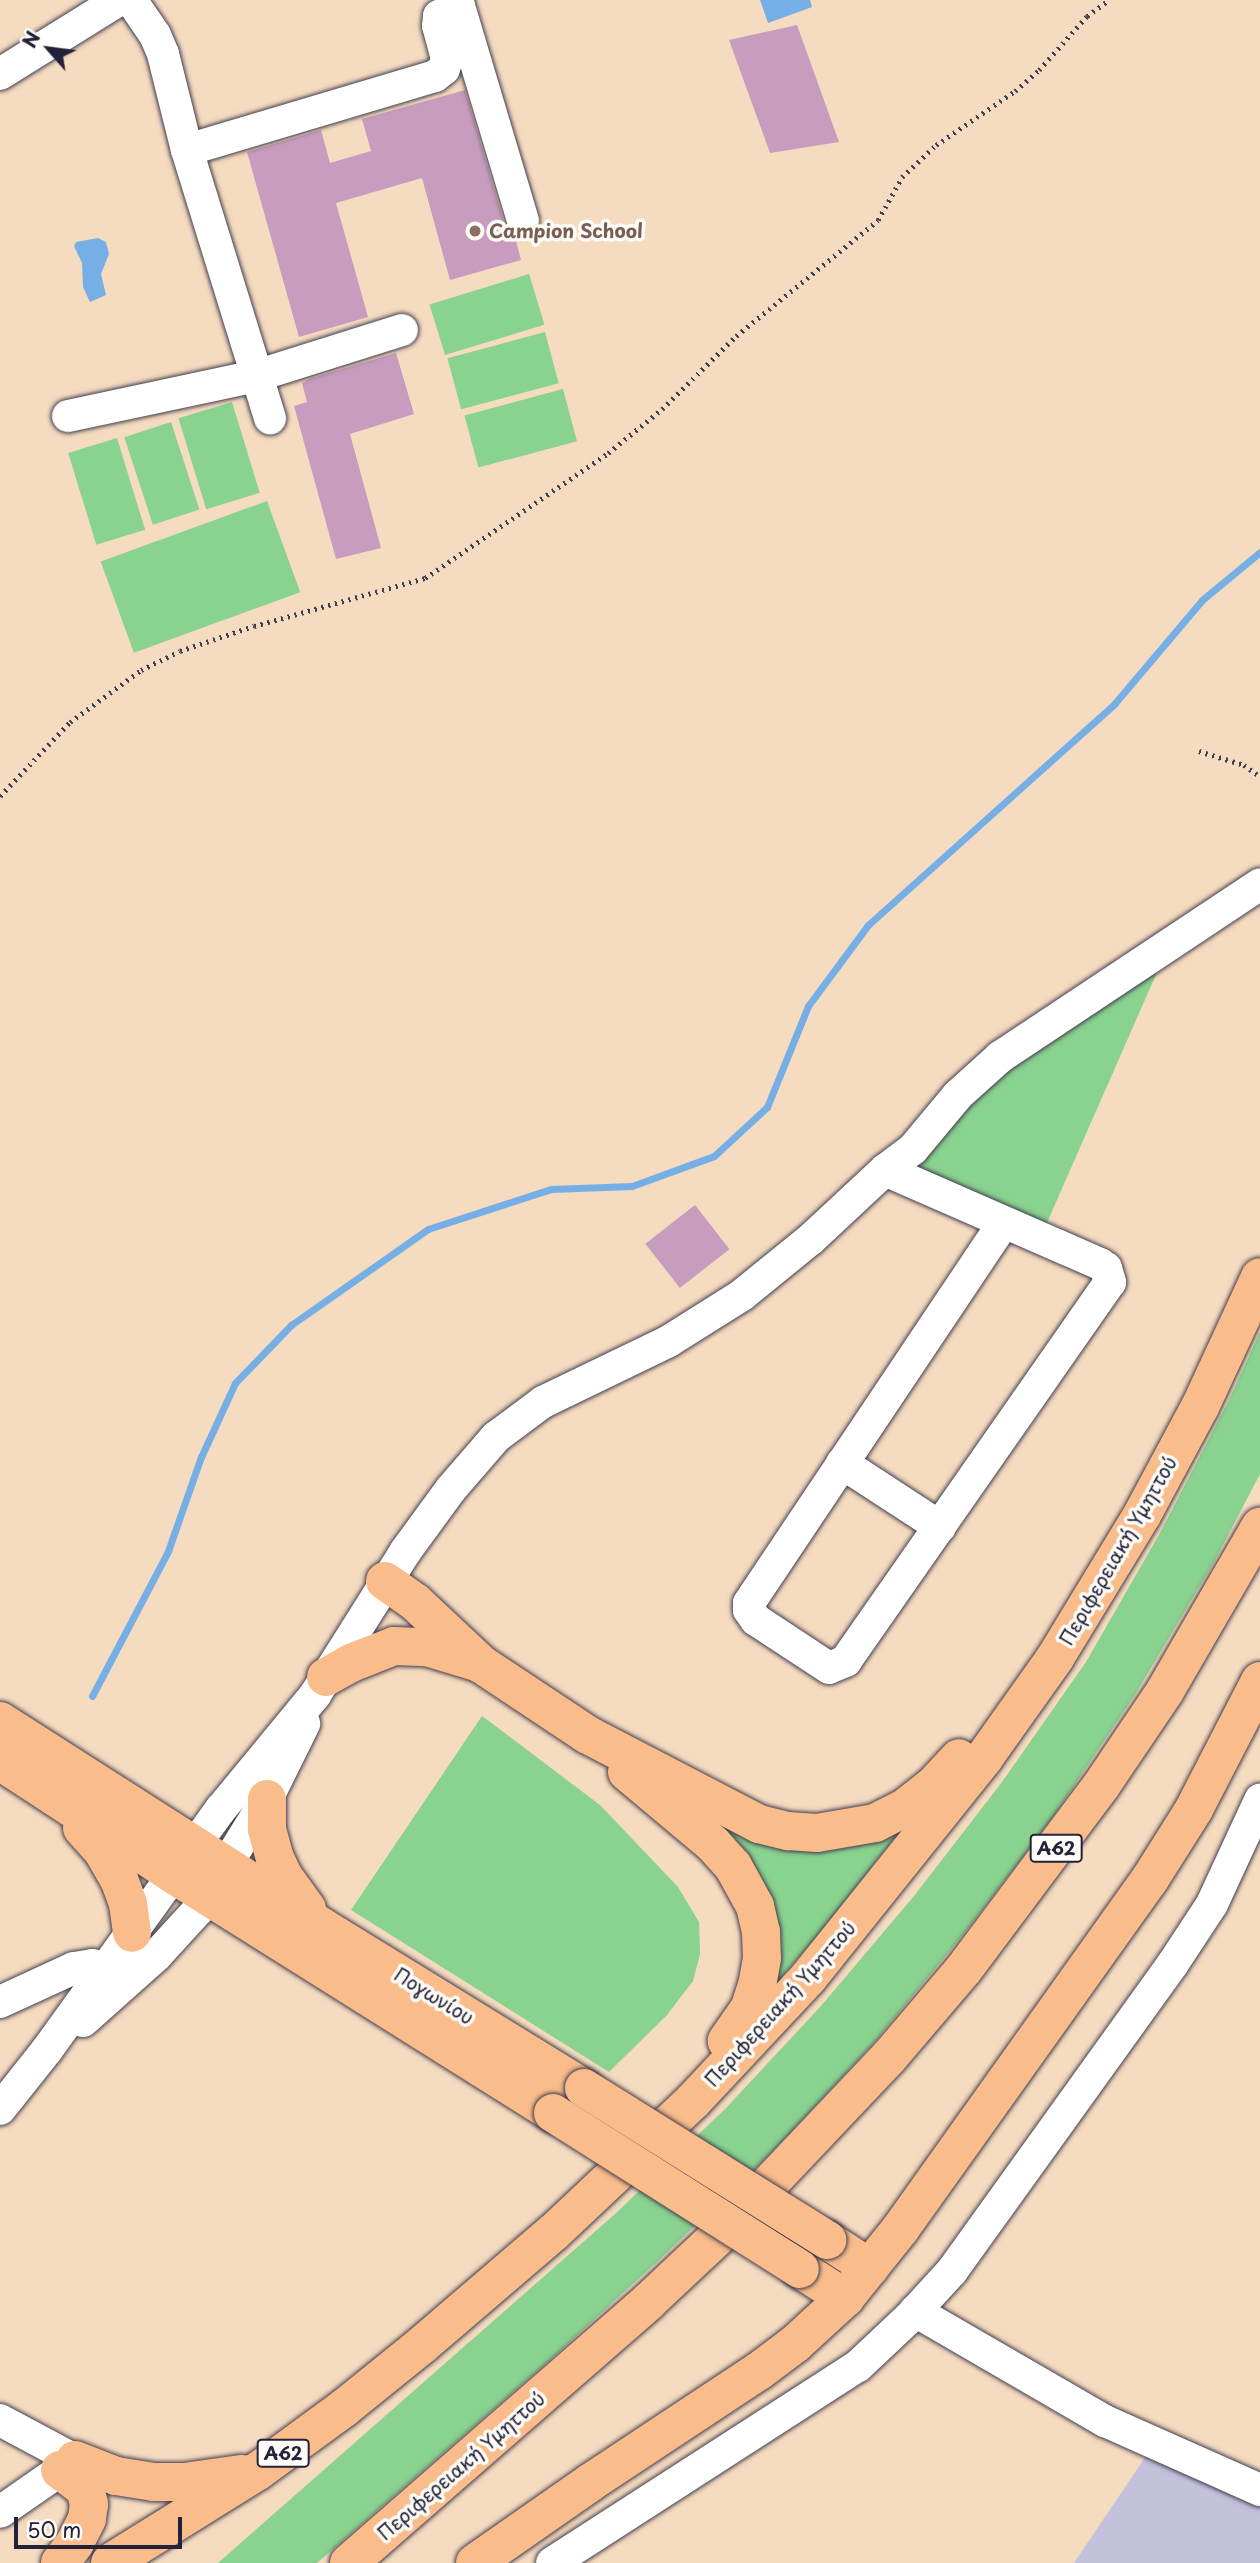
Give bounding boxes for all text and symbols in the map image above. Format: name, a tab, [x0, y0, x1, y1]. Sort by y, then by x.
north arrow	[14, 14, 84, 84]
text: N	[15, 26, 46, 52]
place label: Campion School	[489, 220, 643, 242]
marker: Campion School	[467, 223, 483, 239]
street label: Περιφερειακή Υμηττού	[1054, 1452, 1182, 1650]
road number: Α62	[1028, 1834, 1084, 1862]
street label: Περιφερειακή Υμηττού	[700, 1917, 860, 2091]
street label: Πογωνίου	[390, 1963, 478, 2029]
street label: Περιφερειακή Υμηττού	[372, 2387, 550, 2545]
road number: Α62	[255, 2438, 311, 2468]
scale bar	[18, 2504, 186, 2548]
text: 50 m	[27, 2513, 81, 2545]

